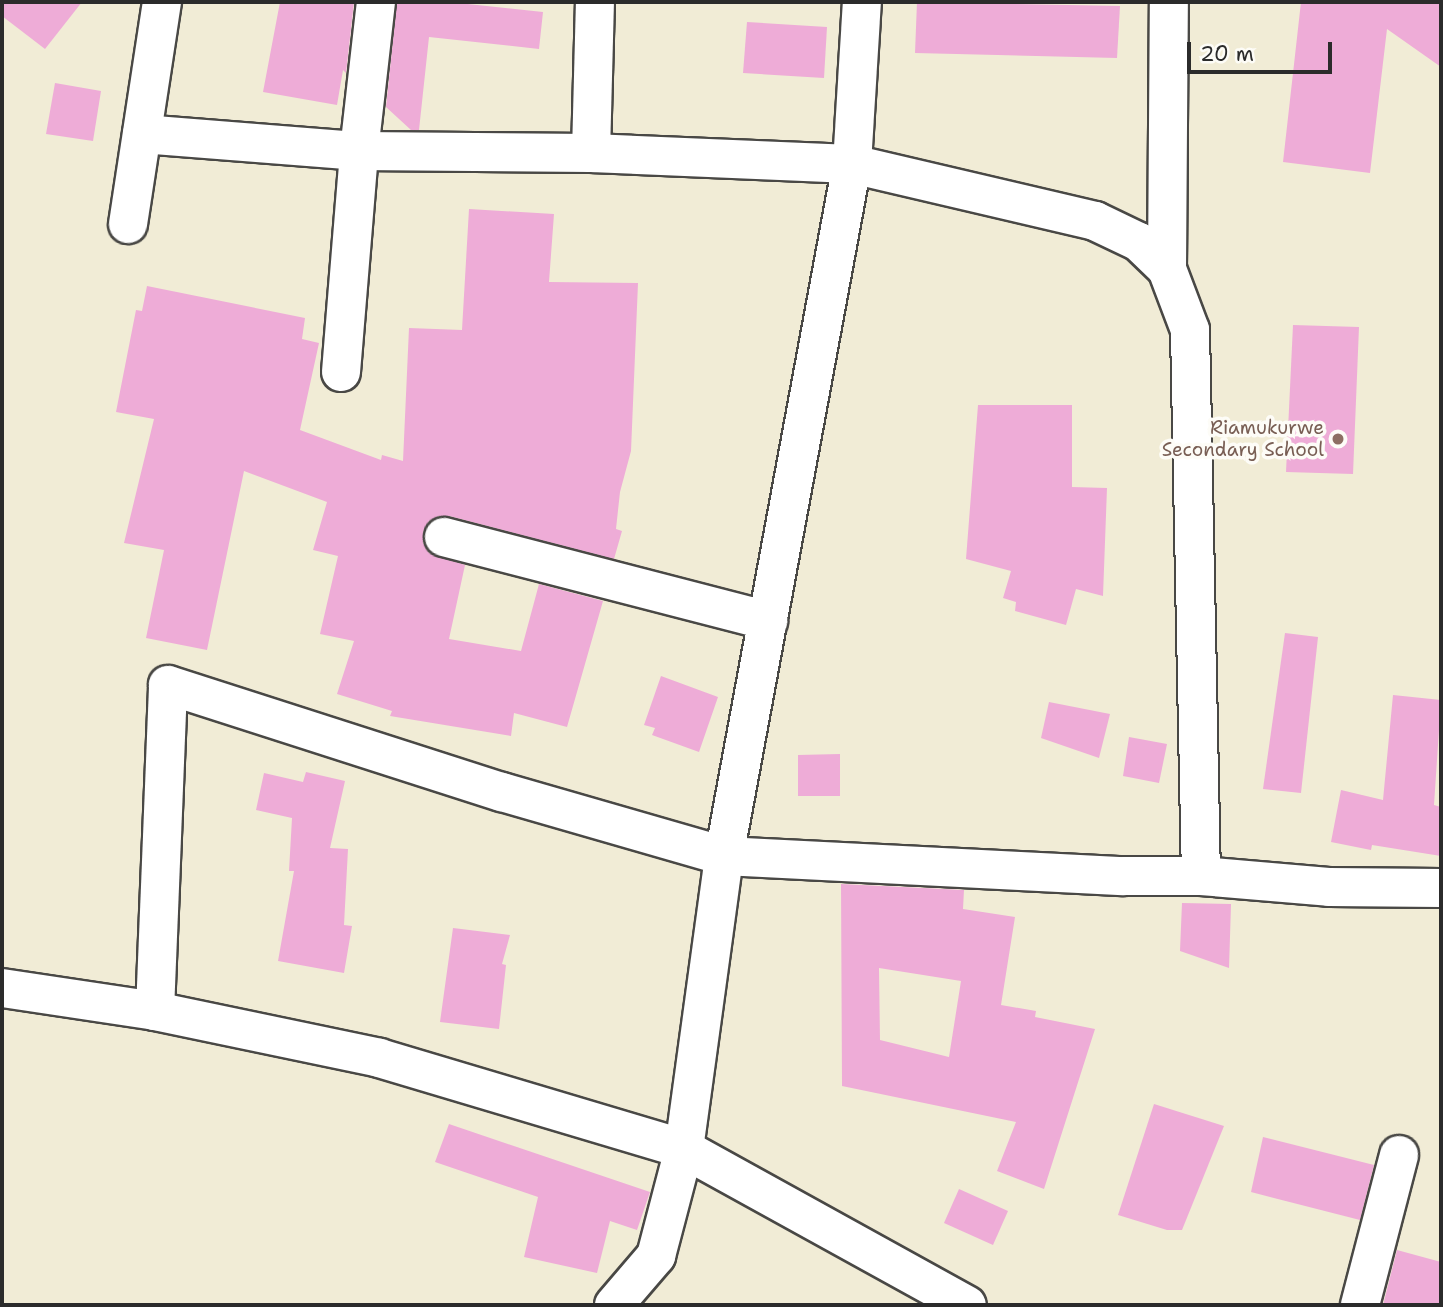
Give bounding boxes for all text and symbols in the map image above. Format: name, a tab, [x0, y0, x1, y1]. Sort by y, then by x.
scale bar	[1191, 28, 1336, 72]
text: 20 m	[1200, 40, 1254, 68]
place label: Riamukurwe Secondary School	[1162, 417, 1324, 461]
marker: Riamukurwe Secondary School	[1330, 431, 1346, 447]

